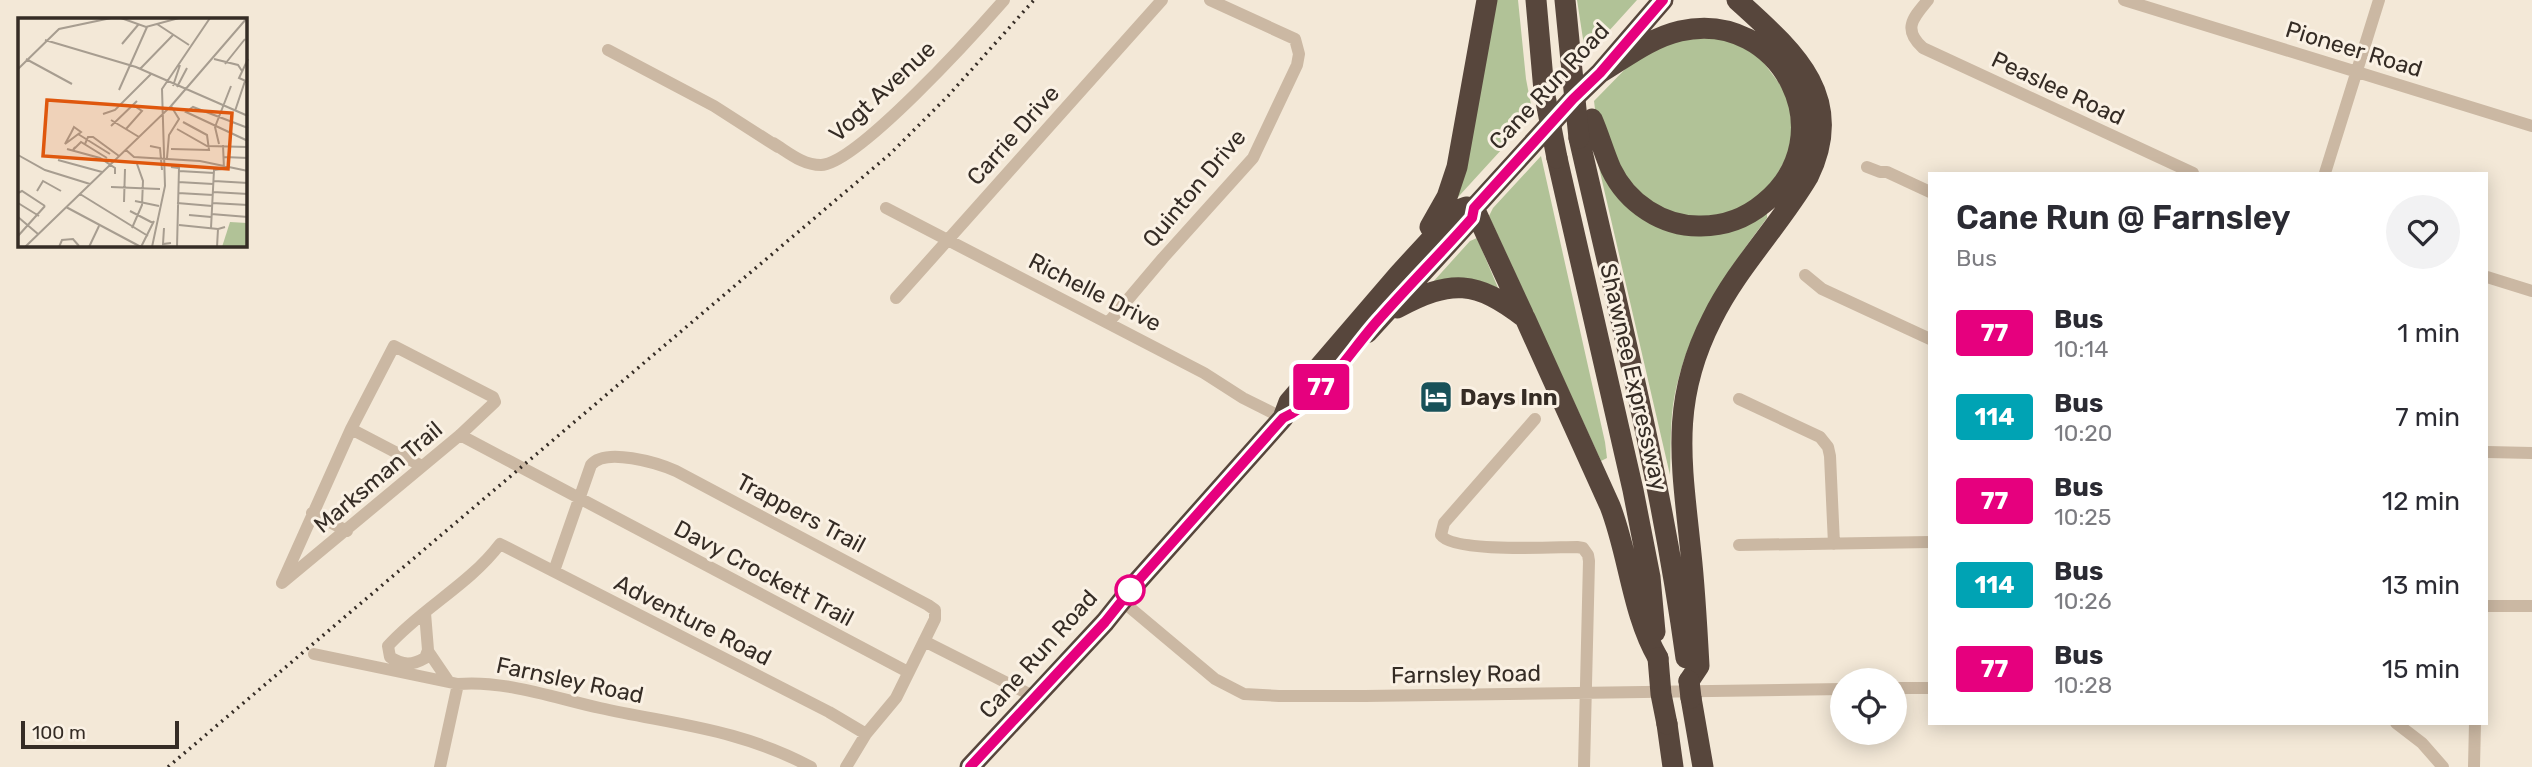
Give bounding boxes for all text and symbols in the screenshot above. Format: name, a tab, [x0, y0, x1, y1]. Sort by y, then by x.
street label: Pioneer Road	[2282, 15, 2426, 83]
street label: Cane Run Road	[1483, 17, 1615, 155]
inset map	[18, 18, 247, 247]
street label: Vogt Avenue	[823, 35, 941, 147]
street label: Peaslee Road	[1987, 45, 2129, 131]
street label: Carrie Drive	[961, 79, 1065, 191]
street label: Quinton Drive	[1136, 123, 1252, 253]
button: heart	[2386, 195, 2460, 269]
text: Cane Run @ Farnsley	[1956, 198, 2291, 237]
text: Bus	[1956, 244, 1997, 272]
street label: Richelle Drive	[1024, 247, 1166, 337]
street label: Shawnee Expressway	[1594, 261, 1674, 494]
text: Bus	[2054, 304, 2103, 335]
text: 1 min	[2397, 318, 2460, 349]
text: 77	[1981, 319, 2008, 347]
text: 10:14	[2054, 335, 2108, 363]
line badge: 77	[1290, 364, 1352, 410]
text: 77	[1307, 373, 1335, 401]
hotel icon: Days Inn	[1417, 378, 1455, 416]
place label: Days Inn	[1460, 383, 1558, 411]
text: Bus	[2054, 388, 2103, 419]
text: 7 min	[2395, 402, 2460, 433]
text: 114	[1974, 403, 2015, 431]
street label: Marksman Trail	[308, 415, 448, 539]
text: 10:20	[2054, 419, 2112, 447]
street label: Trappers Trail	[732, 467, 870, 559]
text: Bus	[2054, 472, 2103, 503]
text: 12 min	[2382, 486, 2460, 517]
text: 77	[1981, 487, 2008, 515]
text: 10:25	[2054, 503, 2112, 531]
street label: Davy Crockett Trail	[669, 514, 859, 632]
text: Bus	[2054, 556, 2103, 587]
street label: Adventure Road	[610, 568, 776, 672]
text: 13 min	[2382, 570, 2460, 601]
text: 114	[1974, 571, 2015, 599]
unlabelled marker	[1115, 575, 1145, 605]
street label: Cane Run Road	[973, 584, 1103, 724]
text: 10:26	[2054, 587, 2112, 615]
text: Bus	[2054, 640, 2103, 671]
street label: Farnsley Road	[494, 651, 646, 709]
text: 15 min	[2382, 654, 2460, 685]
text: 77	[1981, 655, 2008, 683]
street label: Farnsley Road	[1391, 659, 1541, 689]
map controls	[1830, 668, 1907, 745]
button: locate	[1830, 668, 1907, 745]
text: 10:28	[2054, 671, 2112, 699]
scale bar	[21, 718, 178, 750]
text: 100 m	[32, 721, 86, 744]

